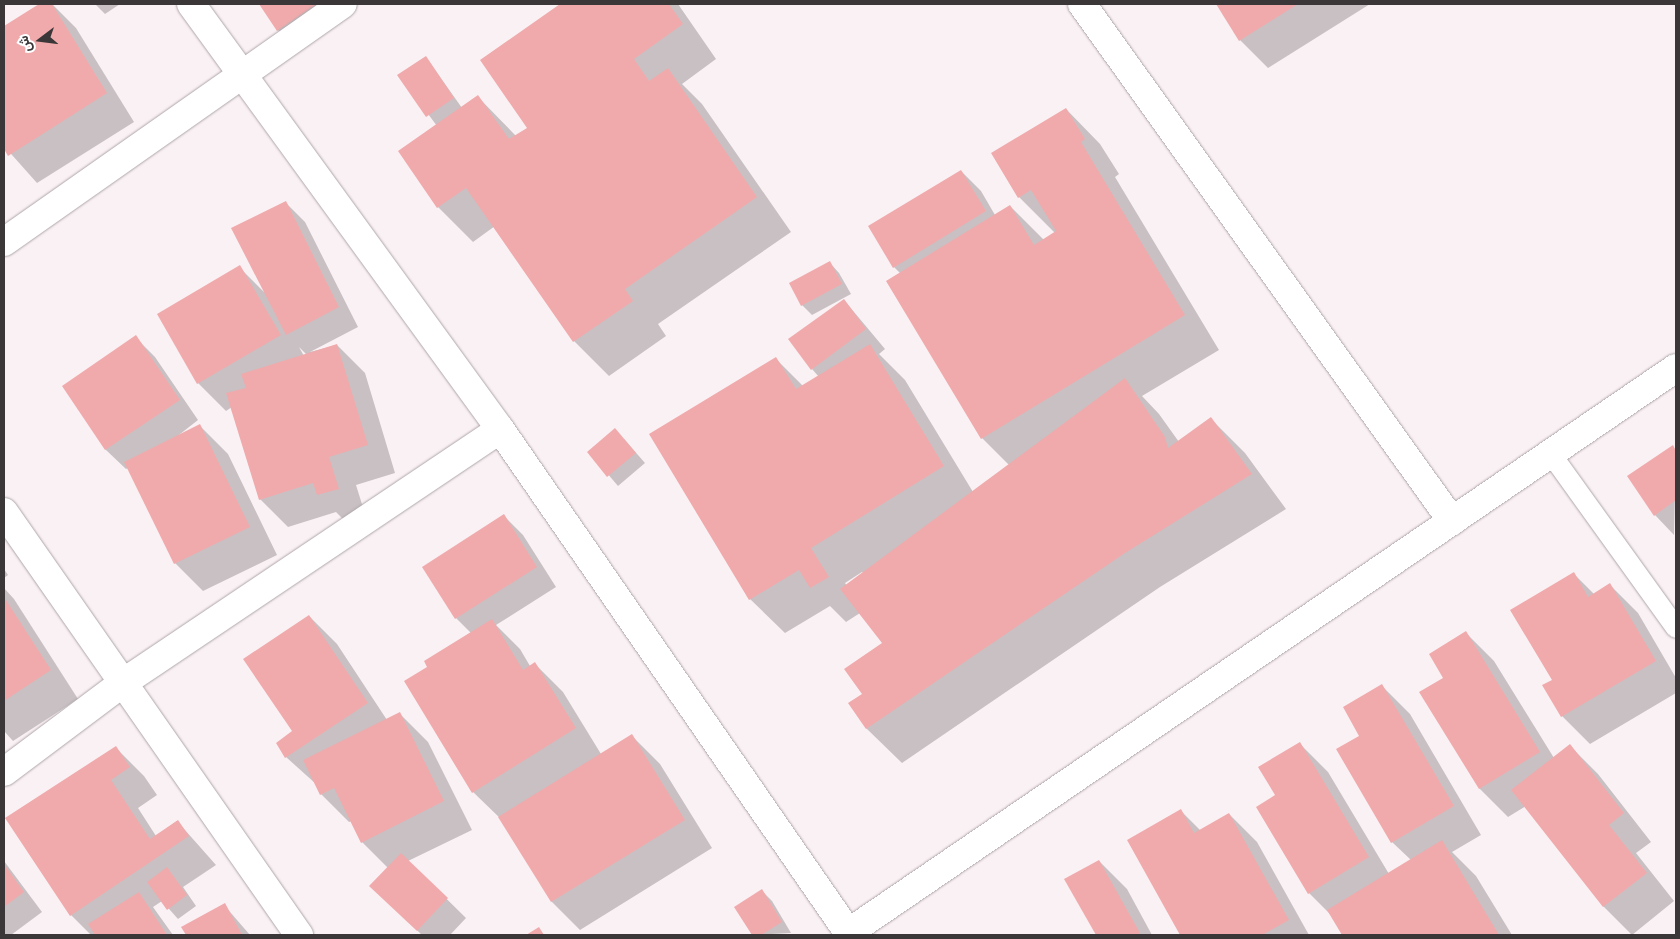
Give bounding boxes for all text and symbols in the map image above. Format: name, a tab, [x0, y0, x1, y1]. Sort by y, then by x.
north arrow	[15, 15, 65, 65]
text: ش	[15, 34, 35, 54]

